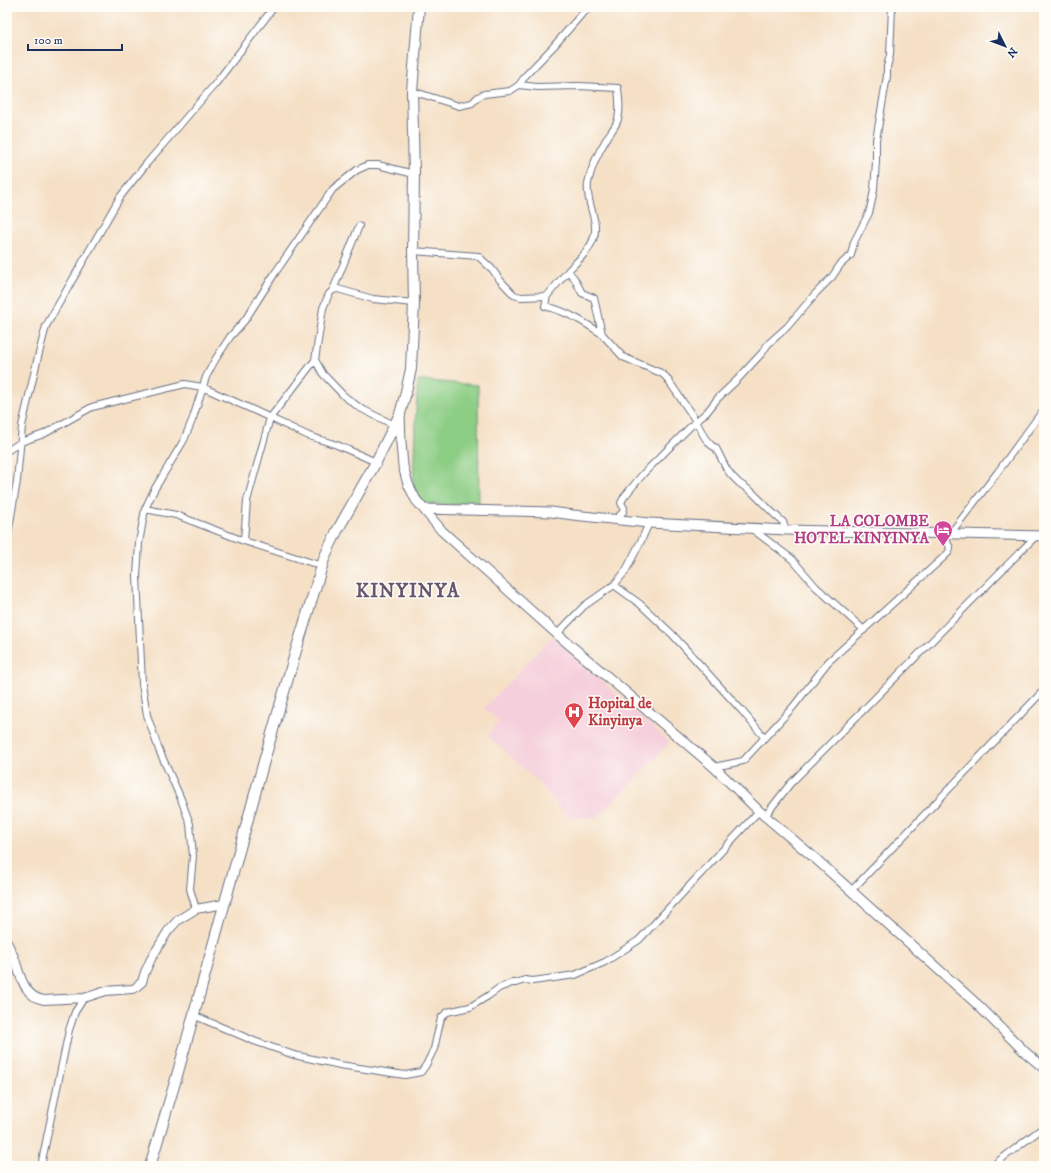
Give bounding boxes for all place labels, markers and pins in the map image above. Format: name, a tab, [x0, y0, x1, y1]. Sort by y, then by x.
place label: LA COLOMBE HOTEL KINYINYA	[794, 512, 929, 548]
hotel icon: LA COLOMBE HOTEL KINYINYA	[932, 519, 954, 547]
place label: Hopital de Kinyinya	[588, 694, 652, 730]
hospital icon: Hopital de Kinyinya	[563, 701, 585, 729]

